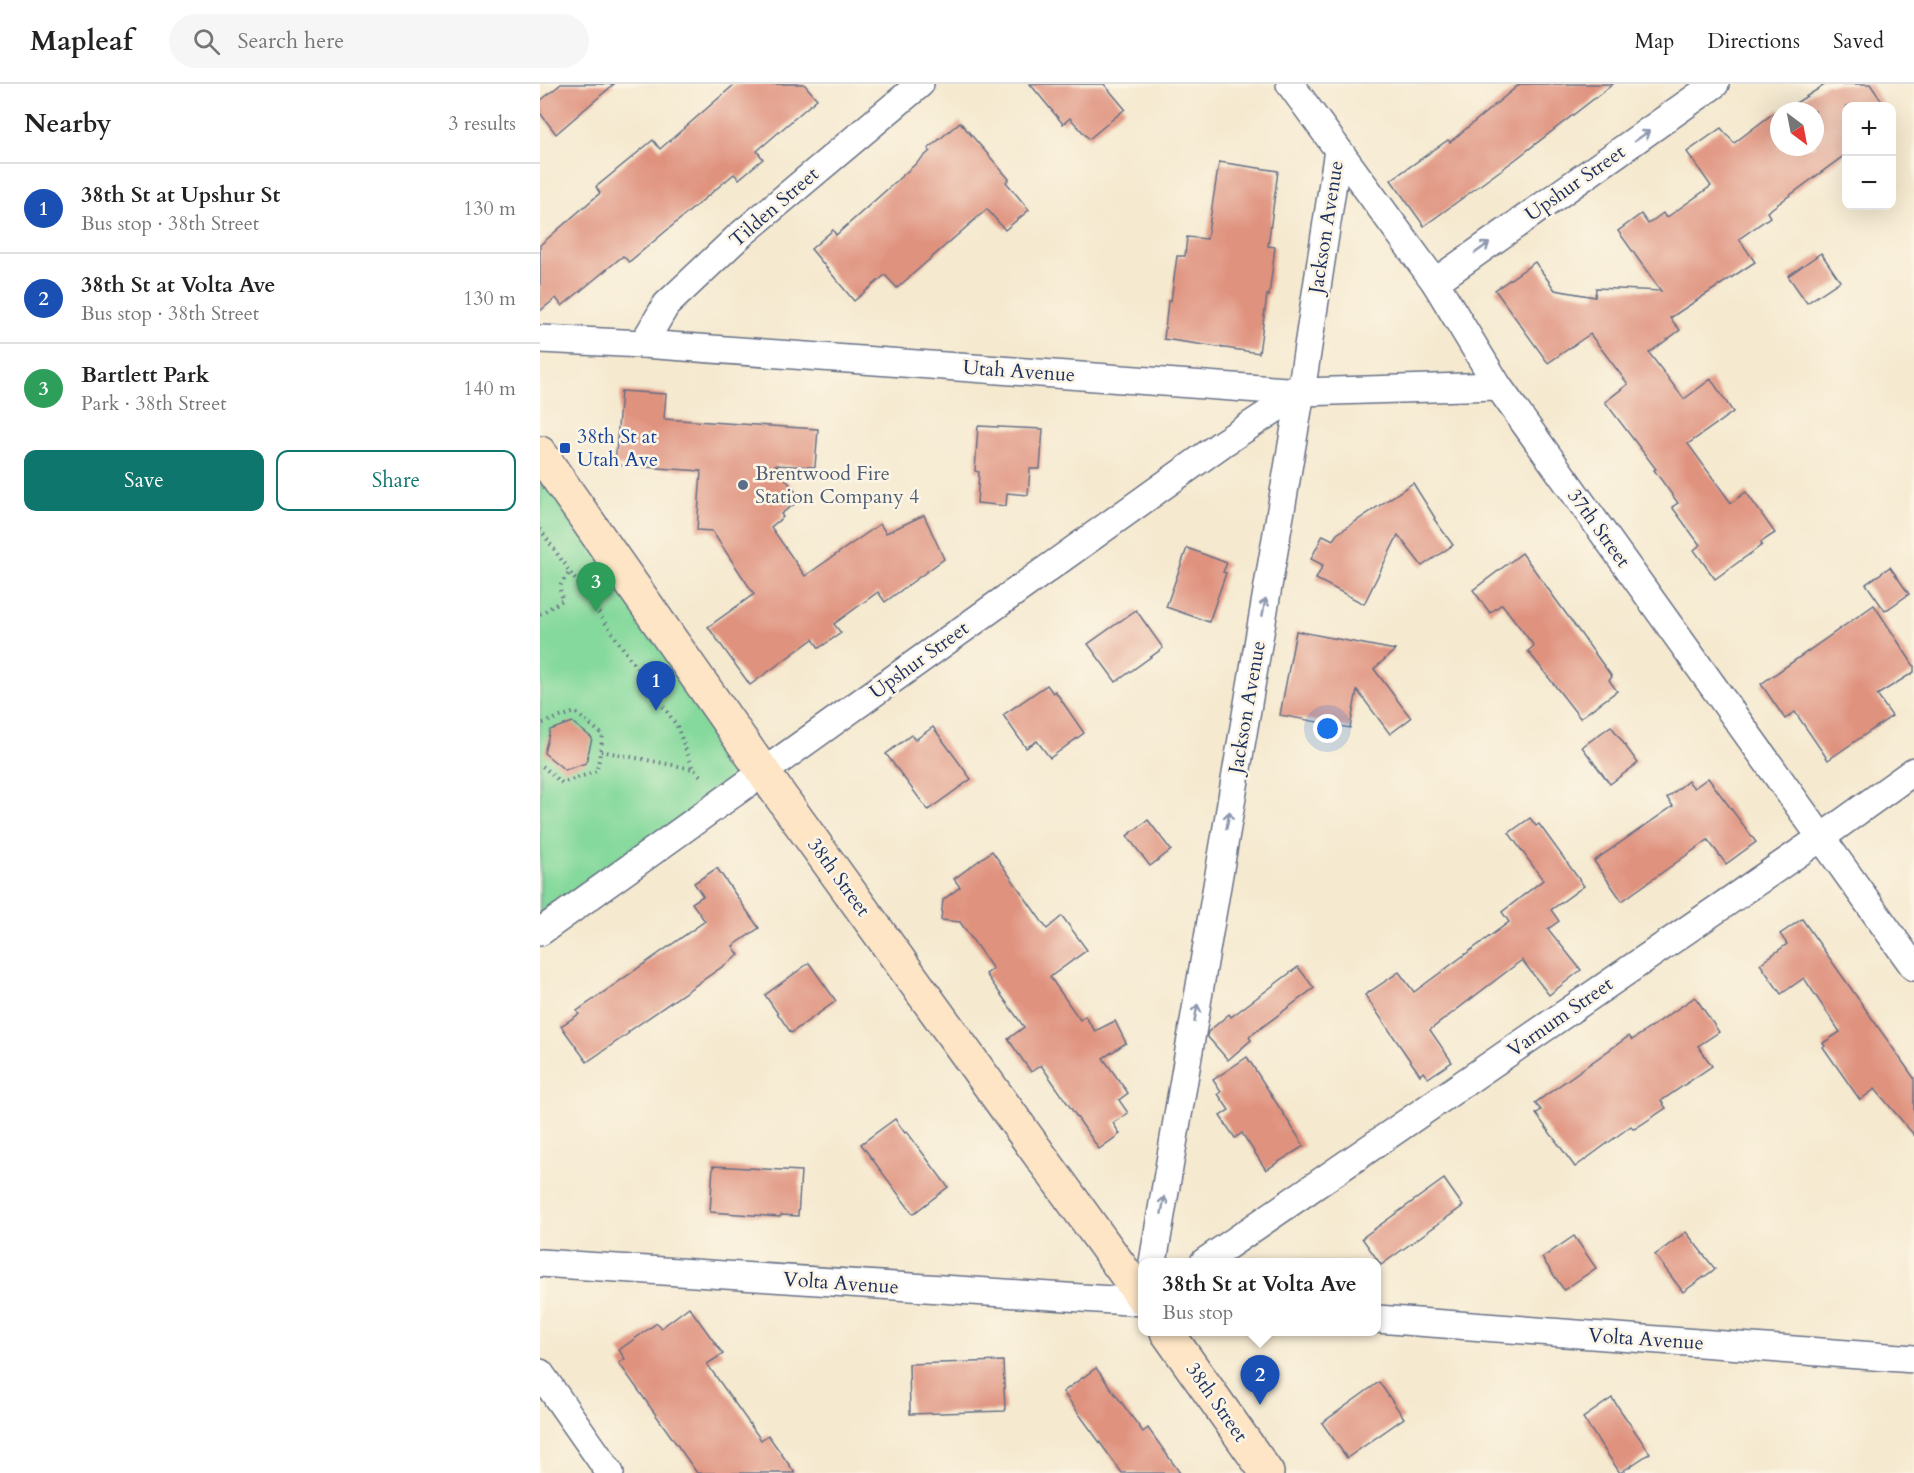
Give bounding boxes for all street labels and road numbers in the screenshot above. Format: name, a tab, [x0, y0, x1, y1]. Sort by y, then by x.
street label: Upshur Street	[1520, 138, 1631, 227]
street label: Jackson Avenue	[1302, 159, 1350, 298]
street label: Tilden Street	[724, 160, 825, 253]
street label: Utah Avenue	[962, 354, 1076, 388]
street label: 37th Street	[1561, 483, 1637, 573]
street label: Upshur Street	[864, 614, 975, 705]
street label: Jackson Avenue	[1222, 639, 1272, 778]
street label: 38th Street	[801, 832, 877, 922]
street label: Varnum Street	[1502, 970, 1619, 1063]
street label: Volta Avenue	[782, 1265, 900, 1301]
street label: Volta Avenue	[1587, 1321, 1705, 1357]
street label: 38th Street	[1180, 1357, 1255, 1448]

